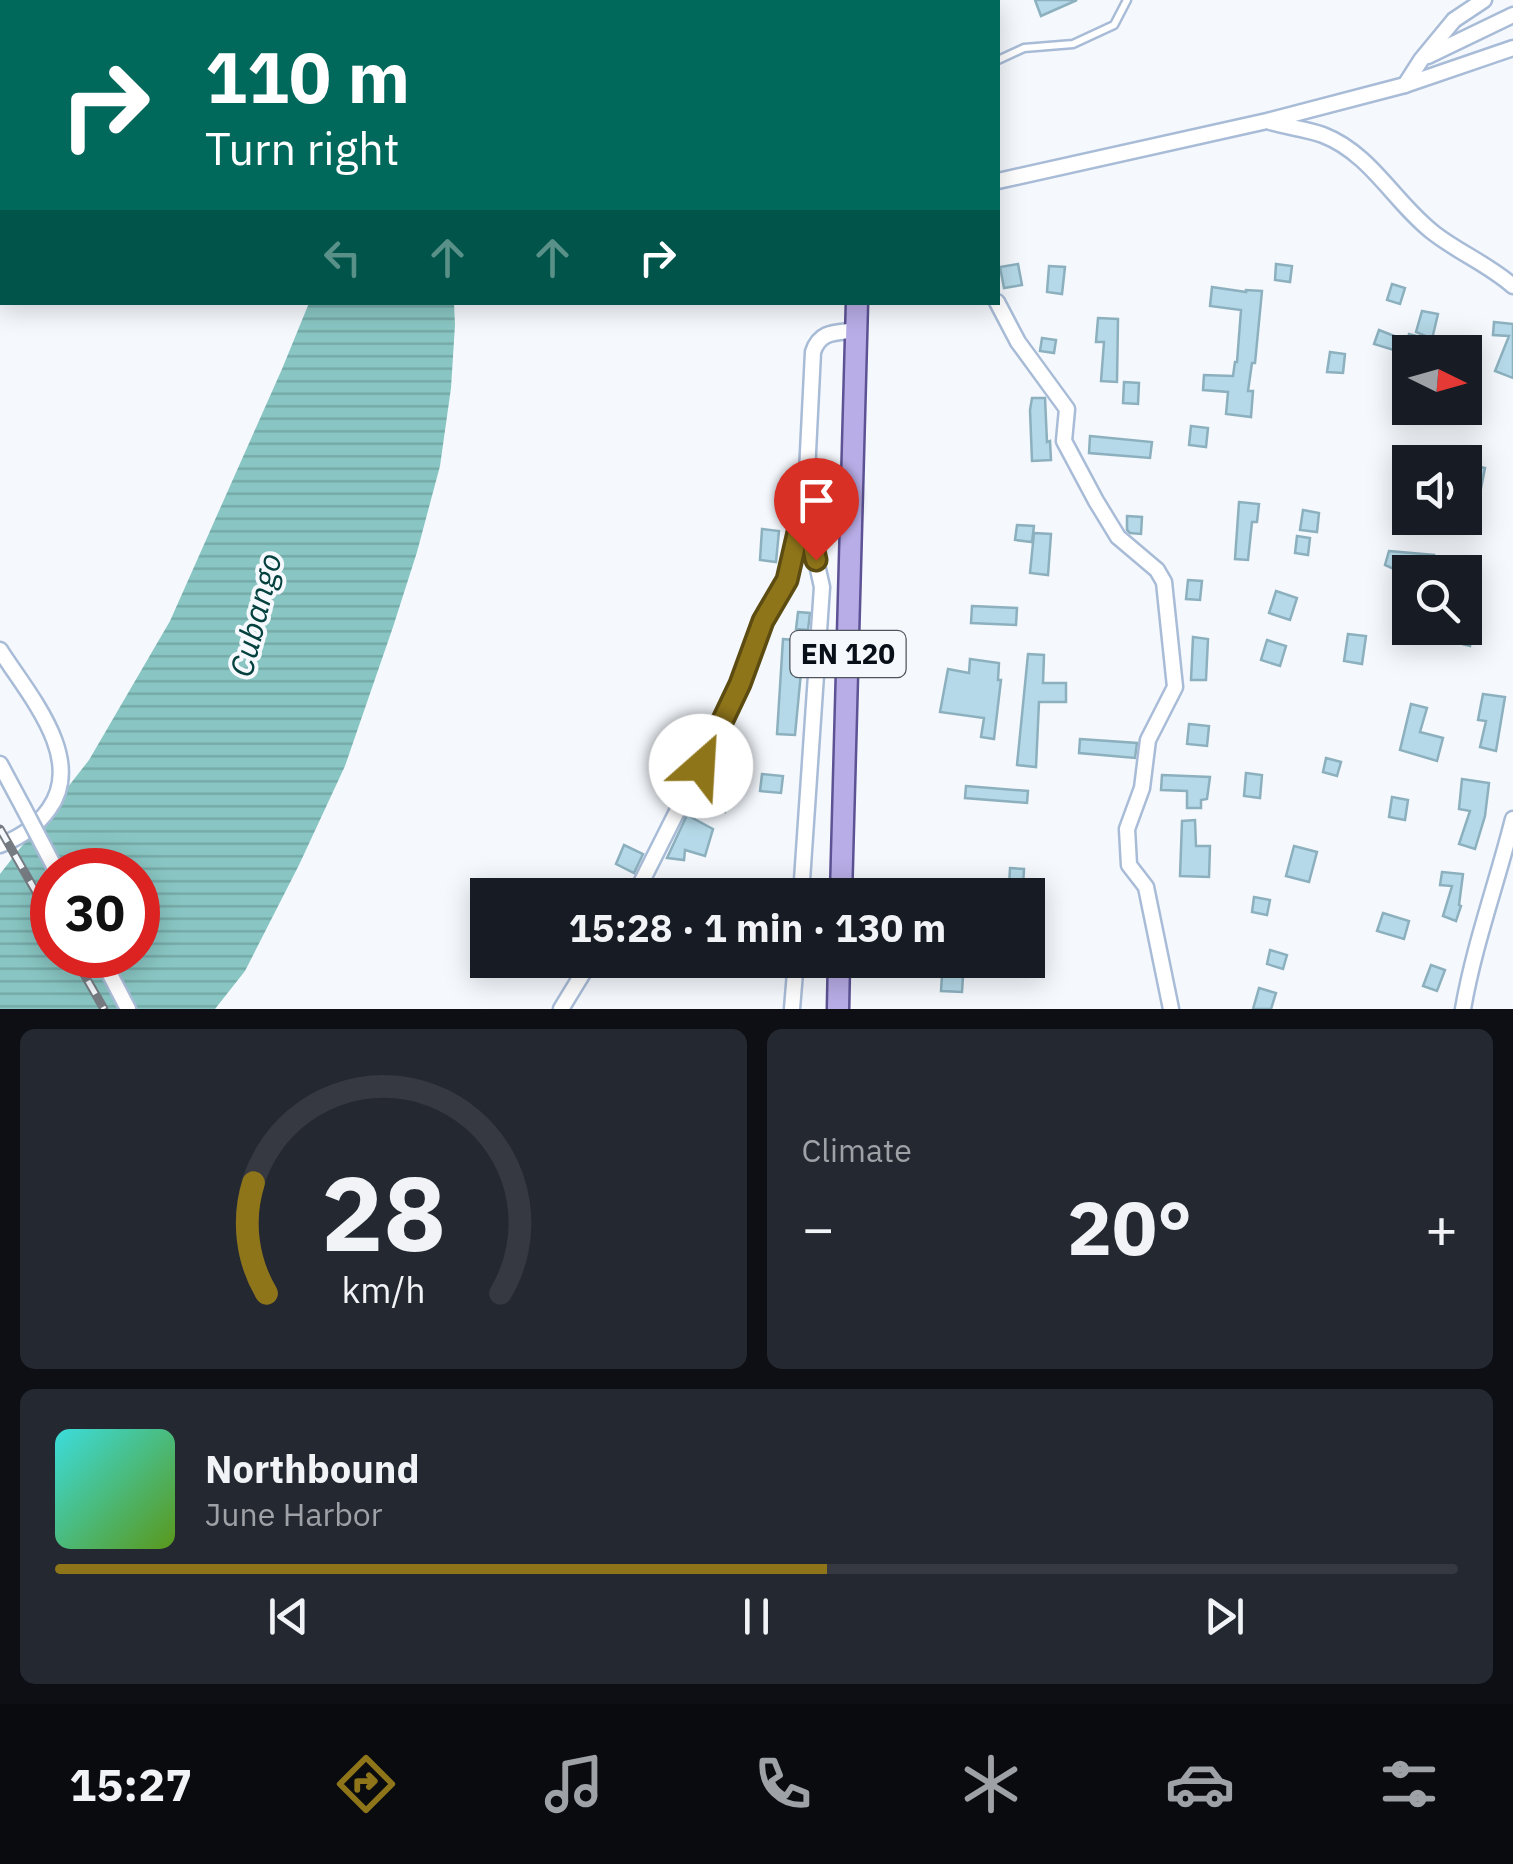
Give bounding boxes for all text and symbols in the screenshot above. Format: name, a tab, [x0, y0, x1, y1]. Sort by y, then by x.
text: 110 m	[205, 31, 410, 122]
icon: right	[40, 40, 170, 170]
text: Turn right	[205, 119, 400, 177]
icon: left	[315, 230, 370, 285]
icon: ahead	[420, 230, 475, 285]
icon: ahead	[525, 230, 580, 285]
icon: right	[630, 230, 685, 285]
north arrow	[1392, 335, 1482, 425]
map controls	[1392, 335, 1482, 645]
button: sound	[1392, 445, 1482, 535]
pin	[774, 458, 859, 561]
icon: arrive	[789, 473, 844, 528]
water label: Cubango	[219, 548, 291, 681]
button: search	[1392, 555, 1482, 645]
road number: EN 120	[790, 631, 906, 677]
position arrow	[649, 714, 753, 818]
speed limit sign: 30	[30, 848, 160, 978]
text: 15:28 · 1 min · 130 m	[569, 903, 946, 952]
text: Climate	[802, 1129, 912, 1171]
text: 28	[321, 1144, 446, 1280]
text: 20°	[1067, 1178, 1192, 1276]
text: −	[802, 1192, 835, 1263]
text: +	[1425, 1192, 1458, 1263]
text: km/h	[341, 1266, 425, 1313]
text: Northbound	[205, 1444, 420, 1493]
text: June Harbor	[205, 1493, 382, 1535]
icon: previous	[261, 1589, 316, 1644]
icon: pause	[729, 1589, 784, 1644]
icon: next	[1197, 1589, 1252, 1644]
icon: directions	[331, 1749, 401, 1819]
icon: music	[539, 1749, 609, 1819]
icon: phone	[748, 1749, 818, 1819]
icon: climate	[956, 1749, 1026, 1819]
icon: car	[1165, 1749, 1235, 1819]
icon: filters	[1374, 1749, 1444, 1819]
text: 15:27	[69, 1755, 192, 1813]

